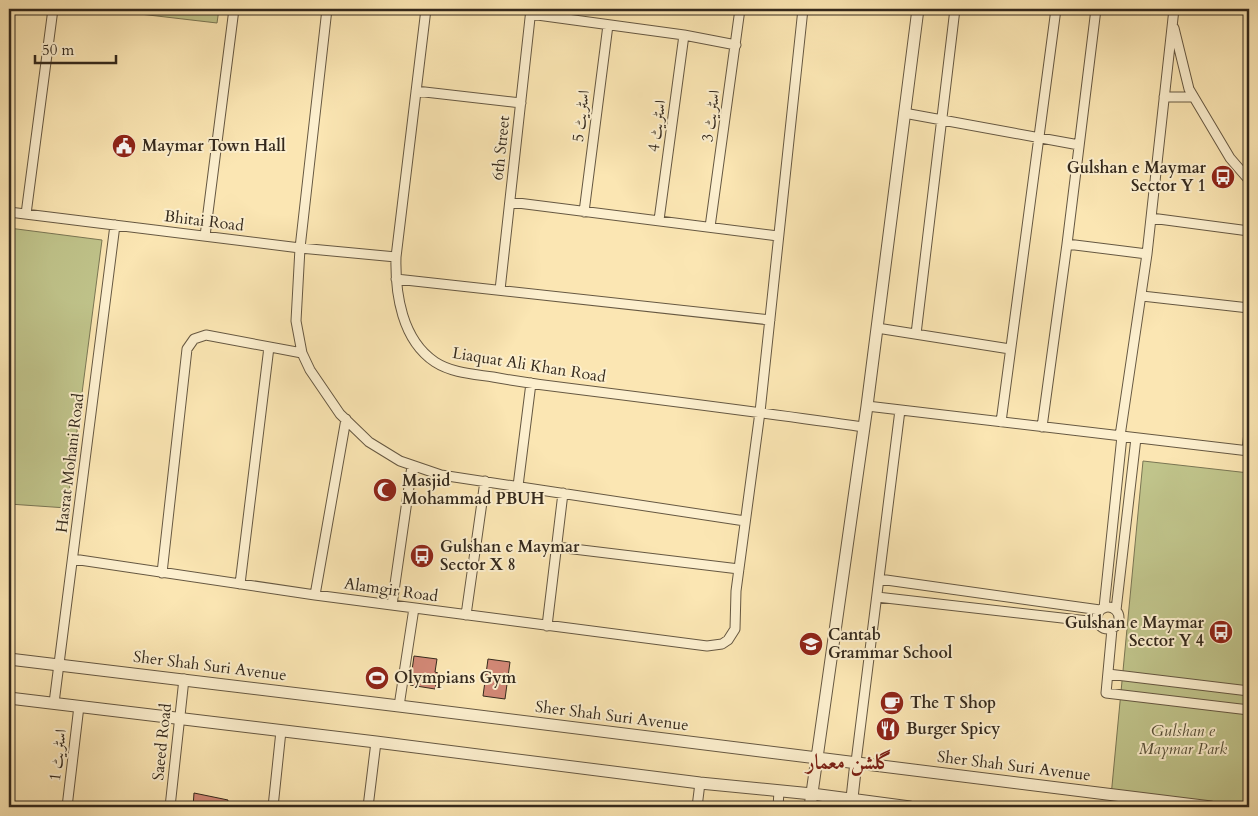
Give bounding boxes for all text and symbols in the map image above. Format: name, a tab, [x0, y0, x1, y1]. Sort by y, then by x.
scale bar	[35, 32, 116, 64]
text: 50 m	[42, 40, 74, 60]
street label: اسٹریٹ 5	[567, 89, 595, 143]
street label: اسٹریٹ 3	[696, 89, 726, 143]
street label: اسٹریٹ 4	[642, 99, 672, 153]
street label: 6th Street	[487, 115, 515, 181]
public building icon: Maymar Town Hall	[111, 133, 137, 159]
place label: Maymar Town Hall	[142, 135, 286, 157]
place label: Gulshan e Maymar Sector Y 1	[1067, 157, 1207, 197]
bus stop icon: Gulshan e Maymar Sector Y 1	[1210, 164, 1236, 190]
street label: Bhitai Road	[163, 205, 246, 237]
street label: Liaquat Ali Khan Road	[451, 342, 608, 388]
street label: Hasrat Mohani Road	[51, 392, 90, 534]
place label: Masjid Mohammad PBUH	[402, 470, 544, 510]
mosque icon: Masjid Mohammad PBUH	[372, 477, 398, 503]
place label: Gulshan e Maymar Sector X 8	[440, 536, 580, 576]
bus stop icon: Gulshan e Maymar Sector X 8	[409, 543, 435, 569]
street label: Alamgir Road	[343, 573, 440, 608]
place label: Gulshan e Maymar Sector Y 4	[1065, 612, 1205, 652]
bus stop icon: Gulshan e Maymar Sector Y 4	[1208, 619, 1234, 645]
place label: Cantab Grammar School	[828, 624, 953, 664]
school or university icon: Cantab Grammar School	[798, 631, 824, 657]
street label: Sher Shah Suri Avenue	[132, 646, 288, 686]
sports icon: Olympians Gym	[364, 665, 390, 691]
place label: Olympians Gym	[394, 667, 517, 689]
cafe icon: The T Shop	[879, 690, 905, 716]
place label: The T Shop	[910, 692, 996, 714]
street label: Sher Shah Suri Avenue	[534, 696, 690, 736]
street label: Saeed Road	[147, 702, 177, 782]
restaurant icon: Burger Spicy	[875, 716, 901, 742]
place label: Burger Spicy	[906, 718, 1000, 740]
park label: Gulshan e Maymar Park	[1139, 720, 1227, 760]
street label: اسٹریٹ 1	[44, 728, 72, 782]
street label: Sher Shah Suri Avenue	[936, 746, 1092, 786]
district label: گلشن معمار	[804, 748, 892, 777]

